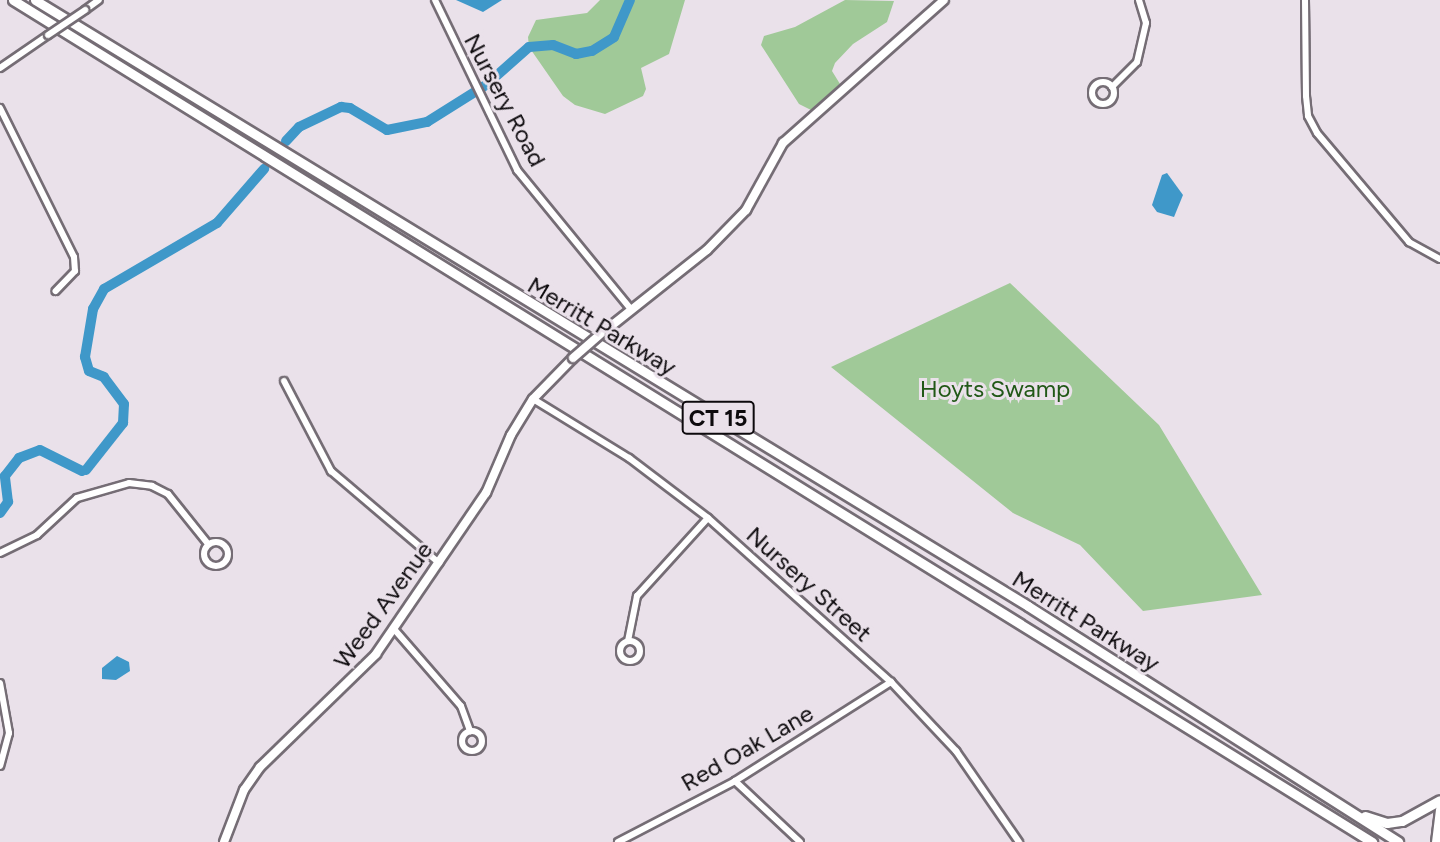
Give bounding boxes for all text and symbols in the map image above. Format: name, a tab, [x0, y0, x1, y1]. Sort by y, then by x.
street label: Nursery Road	[458, 29, 552, 171]
street label: Merritt Parkway	[523, 270, 681, 382]
park label: Hoyts Swamp	[920, 375, 1070, 403]
road number: CT 15	[681, 398, 755, 438]
street label: Nursery Street	[741, 520, 877, 648]
street label: Weed Avenue	[327, 536, 439, 674]
street label: Merritt Parkway	[1007, 564, 1165, 678]
street label: Red Oak Lane	[676, 699, 818, 797]

